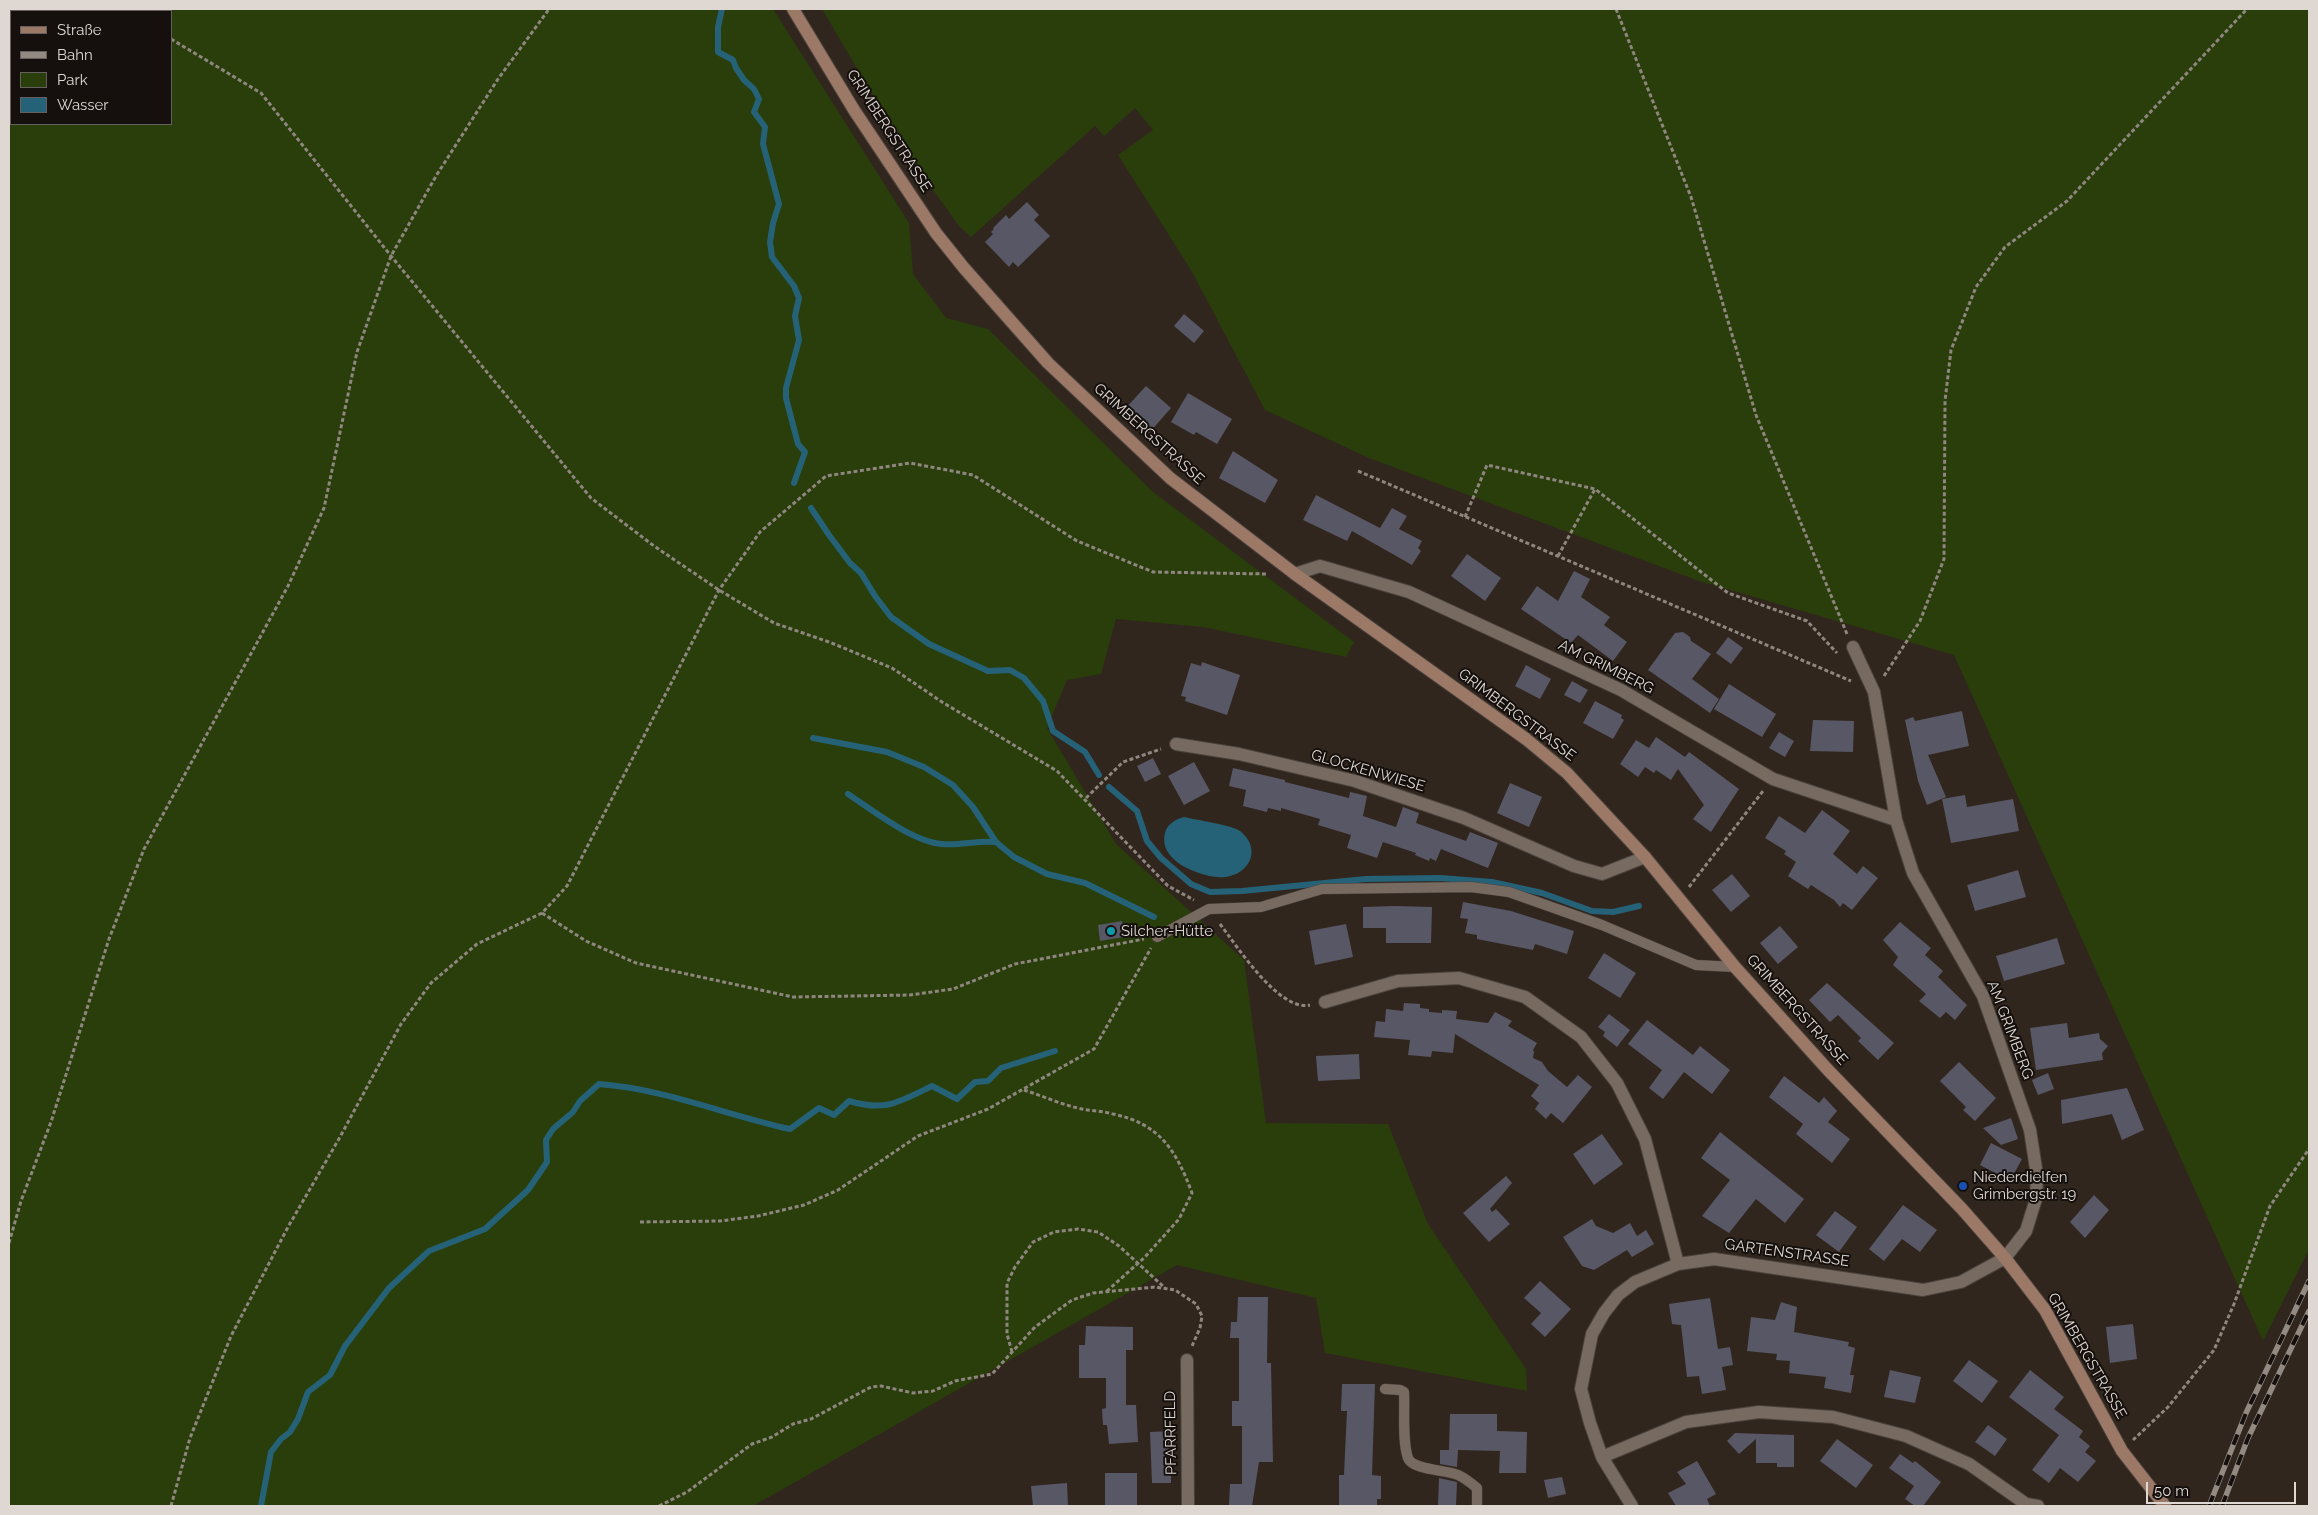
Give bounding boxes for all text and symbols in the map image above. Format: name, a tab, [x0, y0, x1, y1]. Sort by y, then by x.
legend	[10, 10, 172, 125]
text: Straße	[57, 21, 101, 39]
text: Bahn	[57, 46, 93, 64]
street label: GRIMBERGSTRASSE	[843, 66, 935, 196]
text: Park	[57, 71, 88, 89]
text: Wasser	[57, 96, 109, 114]
street label: GRIMBERGSTRASSE	[1090, 380, 1208, 488]
street label: AM GRIMBERG	[1555, 636, 1657, 698]
street label: GRIMBERGSTRASSE	[1455, 665, 1579, 765]
street label: GLOCKENWIESE	[1309, 746, 1427, 796]
place label: Silcher-Hütte	[1121, 922, 1213, 940]
marker: Silcher-Hütte	[1105, 925, 1117, 937]
street label: GRIMBERGSTRASSE	[1743, 951, 1851, 1069]
street label: AM GRIMBERG	[1983, 978, 2037, 1082]
place label: Niederdielfen Grimbergstr. 19	[1973, 1168, 2076, 1203]
marker: Niederdielfen Grimbergstr. 19	[1957, 1180, 1969, 1192]
street label: GARTENSTRASSE	[1723, 1235, 1851, 1271]
street label: GRIMBERGSTRASSE	[2044, 1290, 2130, 1422]
street label: PFARRFELD	[1161, 1391, 1181, 1475]
scale bar	[2148, 1472, 2298, 1504]
text: 50 m	[2154, 1482, 2189, 1500]

